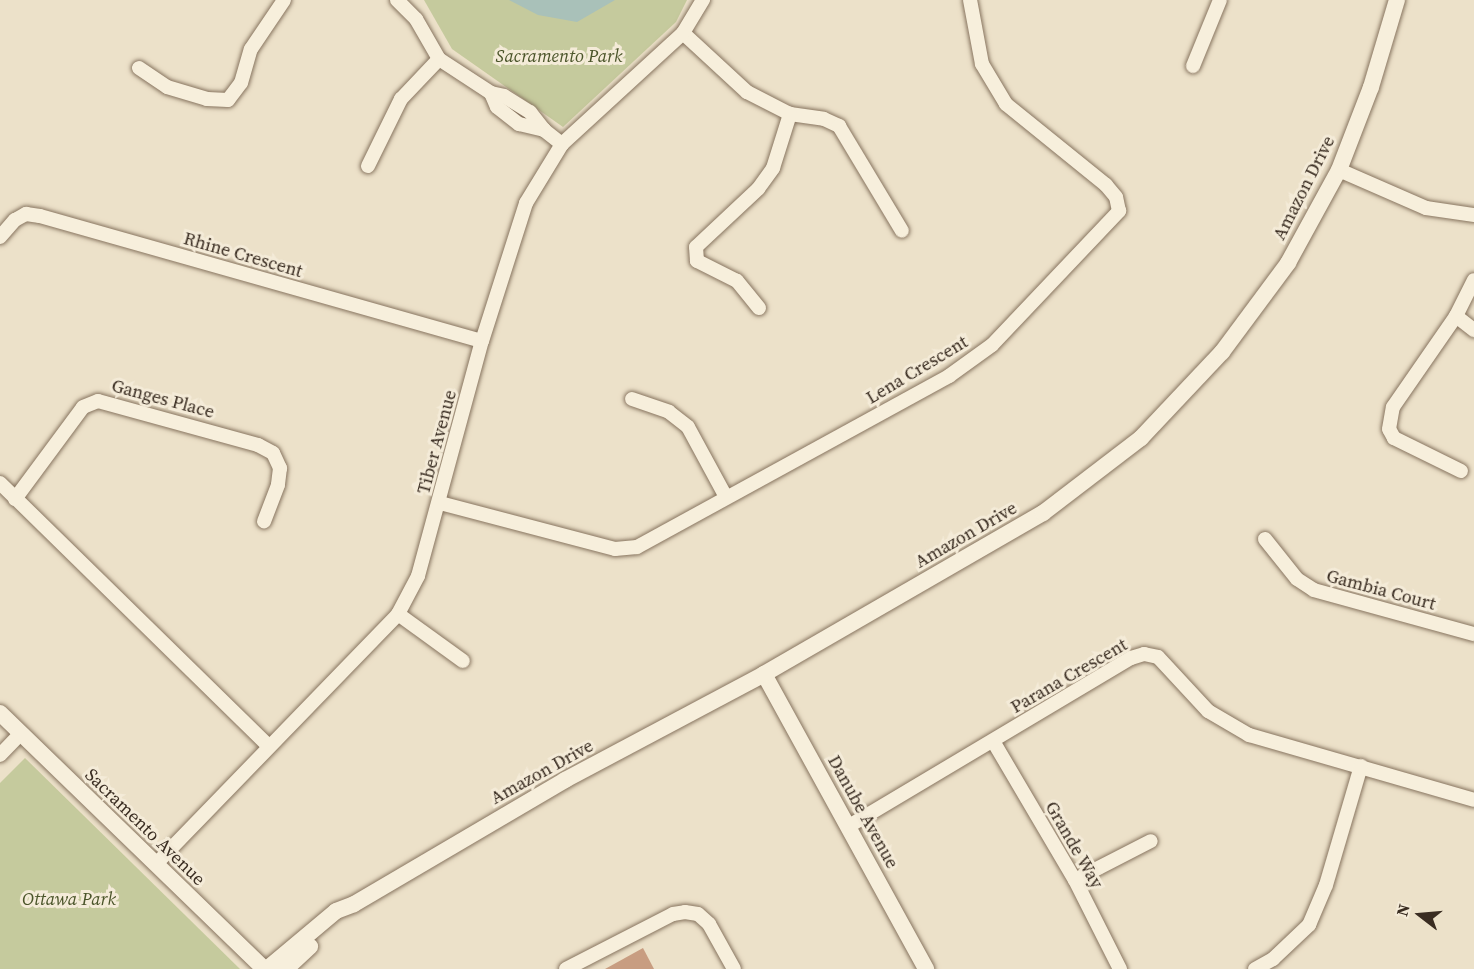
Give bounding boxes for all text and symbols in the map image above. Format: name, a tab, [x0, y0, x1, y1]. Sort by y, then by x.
park label: Sacramento Park	[496, 45, 622, 67]
street label: Amazon Drive	[1269, 132, 1339, 244]
street label: Rhine Crescent	[181, 228, 305, 282]
street label: Lena Crescent	[862, 331, 972, 409]
street label: Ganges Place	[109, 375, 217, 423]
street label: Tiber Avenue	[413, 388, 461, 496]
street label: Amazon Drive	[911, 497, 1021, 573]
street label: Gambia Court	[1324, 565, 1438, 615]
street label: Parana Crescent	[1007, 634, 1131, 718]
street label: Amazon Drive	[487, 735, 597, 809]
street label: Danube Avenue	[823, 752, 903, 872]
street label: Sacramento Avenue	[80, 764, 210, 890]
street label: Grande Way	[1040, 797, 1108, 893]
north arrow	[1390, 885, 1450, 945]
park label: Ottawa Park	[22, 888, 116, 910]
text: N	[1391, 901, 1415, 919]

